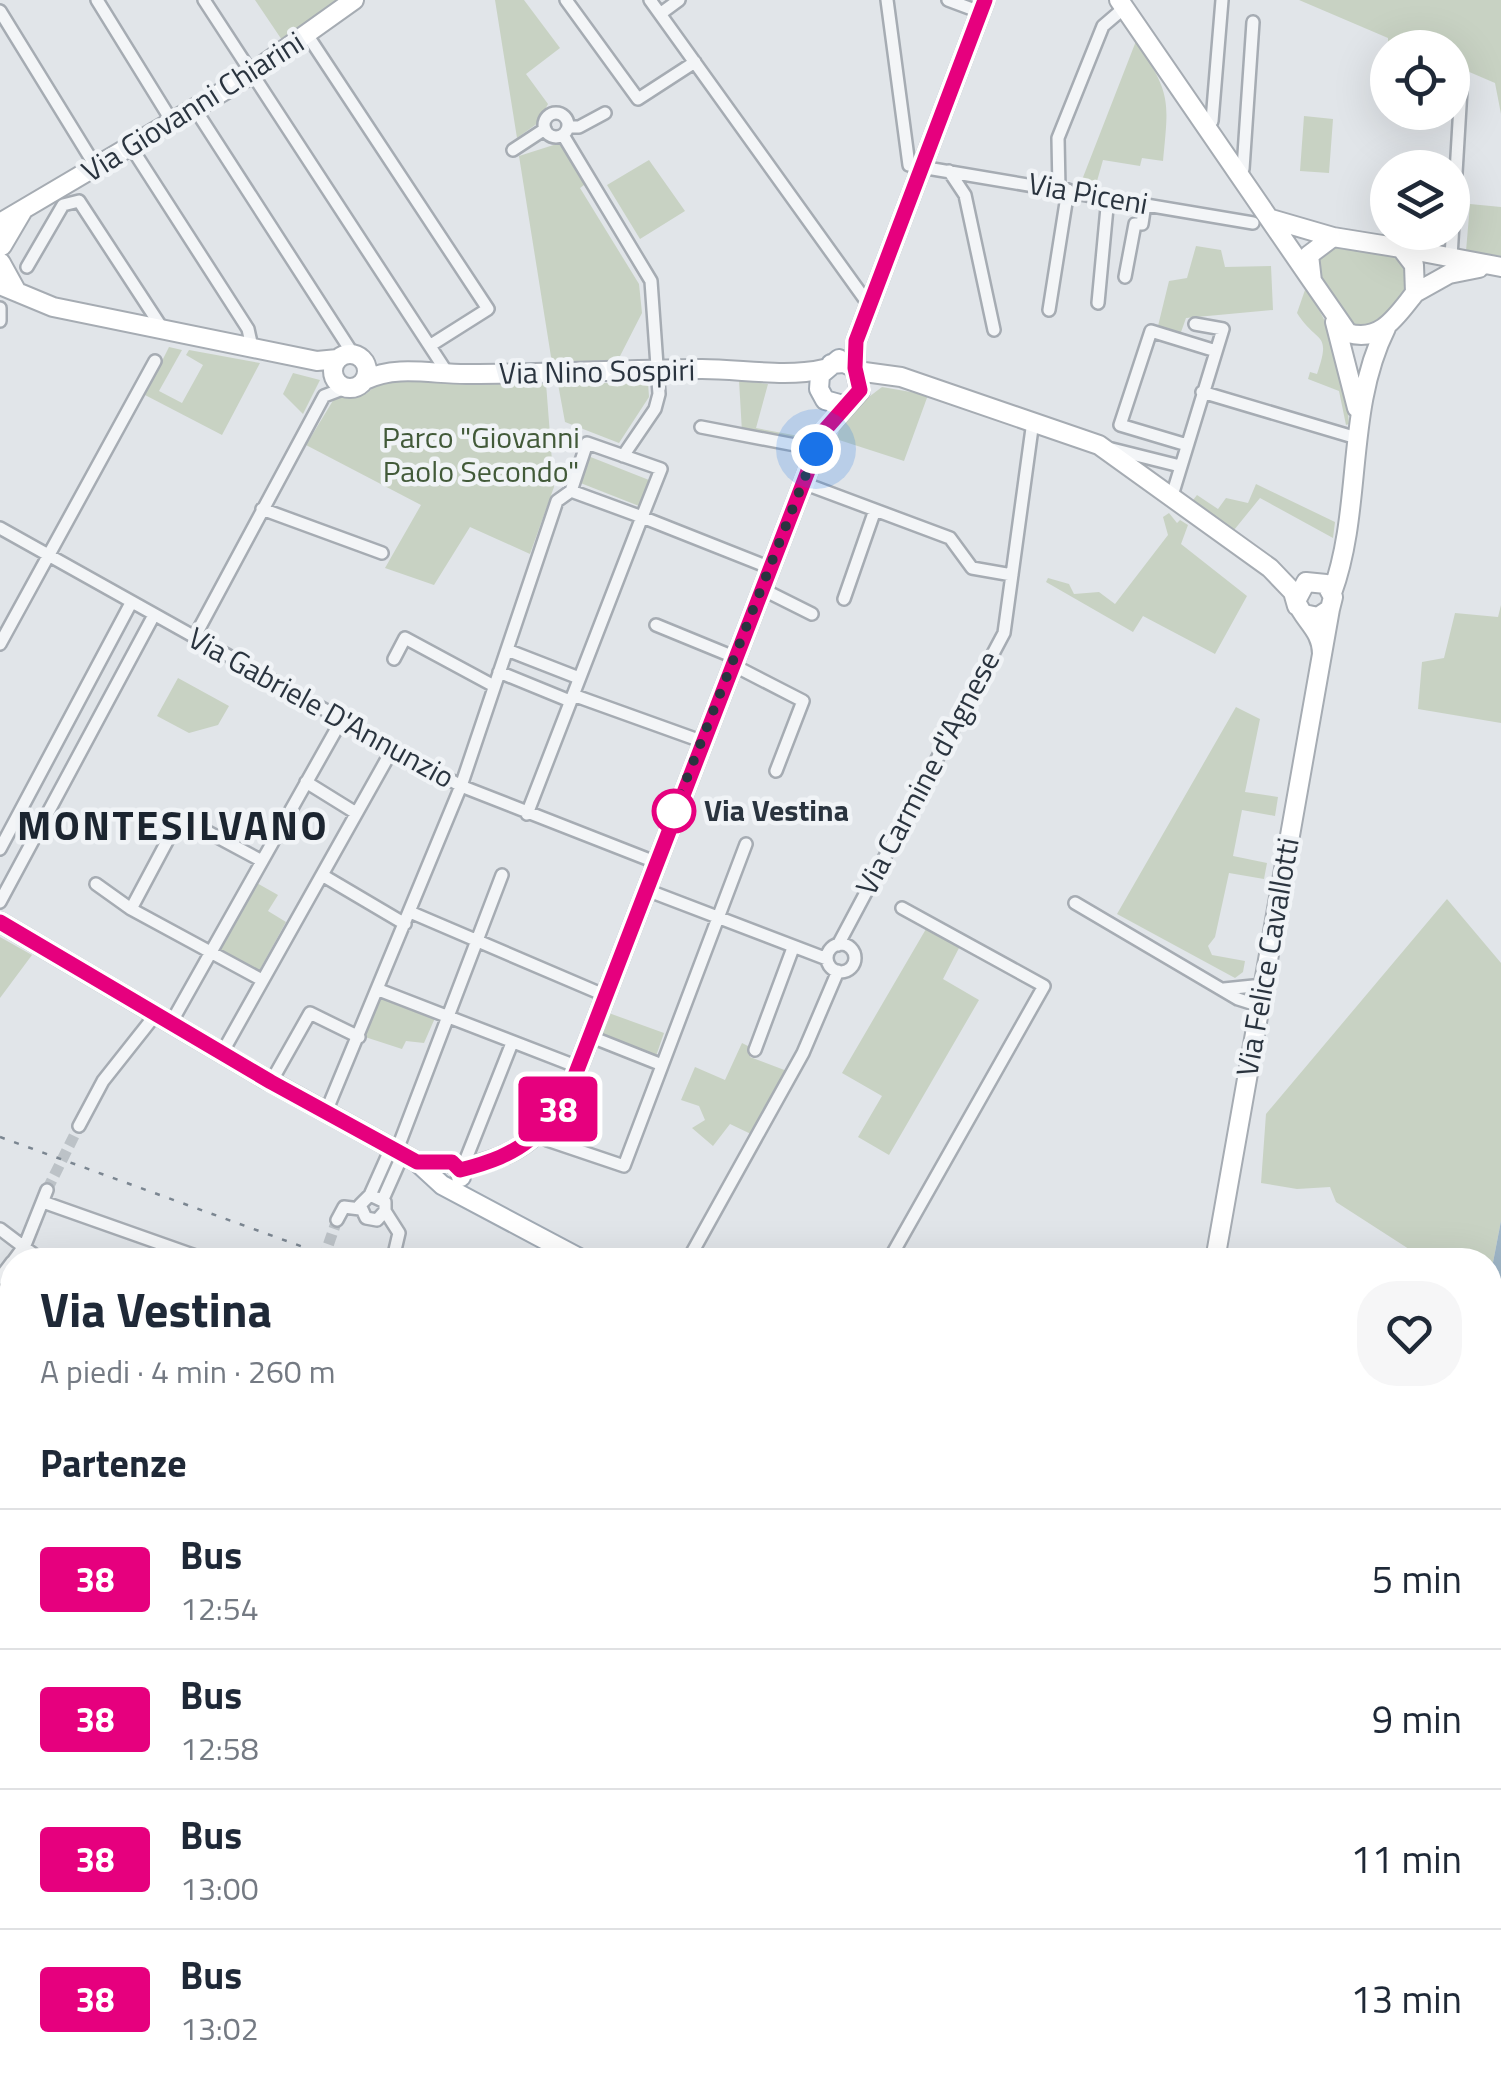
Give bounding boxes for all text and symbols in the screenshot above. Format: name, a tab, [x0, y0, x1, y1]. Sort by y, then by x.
street label: Via Giovanni Chiarini	[72, 19, 313, 193]
map controls	[1370, 30, 1470, 250]
button: locate	[1370, 30, 1470, 130]
button: layers	[1370, 150, 1470, 250]
street label: Via Piceni	[1025, 160, 1152, 226]
street label: Via Nino Sospiri	[498, 346, 696, 396]
park label: Parco "Giovanni Paolo Secondo"	[382, 414, 580, 494]
your location	[791, 424, 841, 474]
street label: Via Gabriele D'Annunzio	[180, 615, 463, 800]
street label: Via Carmine d'Agnese	[843, 642, 1011, 903]
place label: Via Vestina	[704, 787, 849, 833]
marker: Via Vestina	[653, 790, 695, 832]
district label: MONTESILVANO	[17, 795, 329, 856]
street label: Via Felice Cavallotti	[1223, 834, 1311, 1080]
line badge: 38	[513, 1076, 603, 1142]
text: 38	[538, 1082, 578, 1136]
text: Via Vestina	[40, 1273, 272, 1346]
button: heart	[1357, 1281, 1462, 1386]
text: A piedi · 4 min · 260 m	[40, 1347, 336, 1395]
text: Partenze	[40, 1434, 187, 1492]
text: Bus	[180, 1526, 242, 1584]
text: 5 min	[1372, 1550, 1462, 1608]
text: 38	[75, 1552, 115, 1606]
text: 12:54	[180, 1584, 259, 1632]
text: Bus	[180, 1666, 242, 1724]
text: 9 min	[1372, 1690, 1462, 1748]
text: 38	[75, 1692, 115, 1746]
text: 12:58	[180, 1724, 259, 1772]
text: Bus	[180, 1806, 242, 1864]
text: 11 min	[1351, 1830, 1462, 1888]
text: 38	[75, 1832, 115, 1886]
text: 13:00	[180, 1864, 259, 1912]
text: Bus	[180, 1946, 242, 2004]
text: 13 min	[1351, 1970, 1462, 2028]
text: 38	[75, 1972, 115, 2026]
text: 13:02	[180, 2004, 259, 2052]

